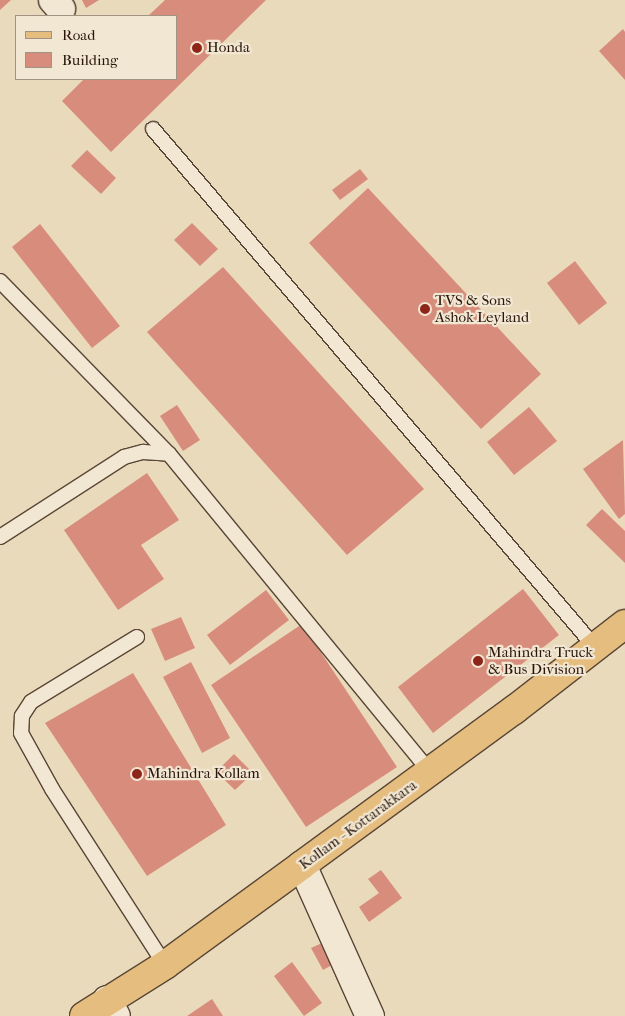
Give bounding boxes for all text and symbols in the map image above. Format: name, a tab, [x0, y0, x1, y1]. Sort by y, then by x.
legend	[15, 15, 178, 80]
text: Road	[62, 26, 95, 44]
place label: Honda	[207, 39, 250, 57]
marker: Honda	[191, 42, 203, 54]
text: Building	[62, 51, 118, 69]
place label: TVS & Sons Ashok Leyland	[435, 291, 529, 326]
marker: TVS & Sons Ashok Leyland	[419, 303, 431, 315]
place label: Mahindra Truck & Bus Division	[488, 643, 593, 678]
marker: Mahindra Truck & Bus Division	[472, 655, 484, 667]
place label: Mahindra Kollam	[147, 765, 260, 783]
marker: Mahindra Kollam	[131, 768, 143, 780]
street label: Kollam - Kottarakkara	[296, 776, 420, 874]

